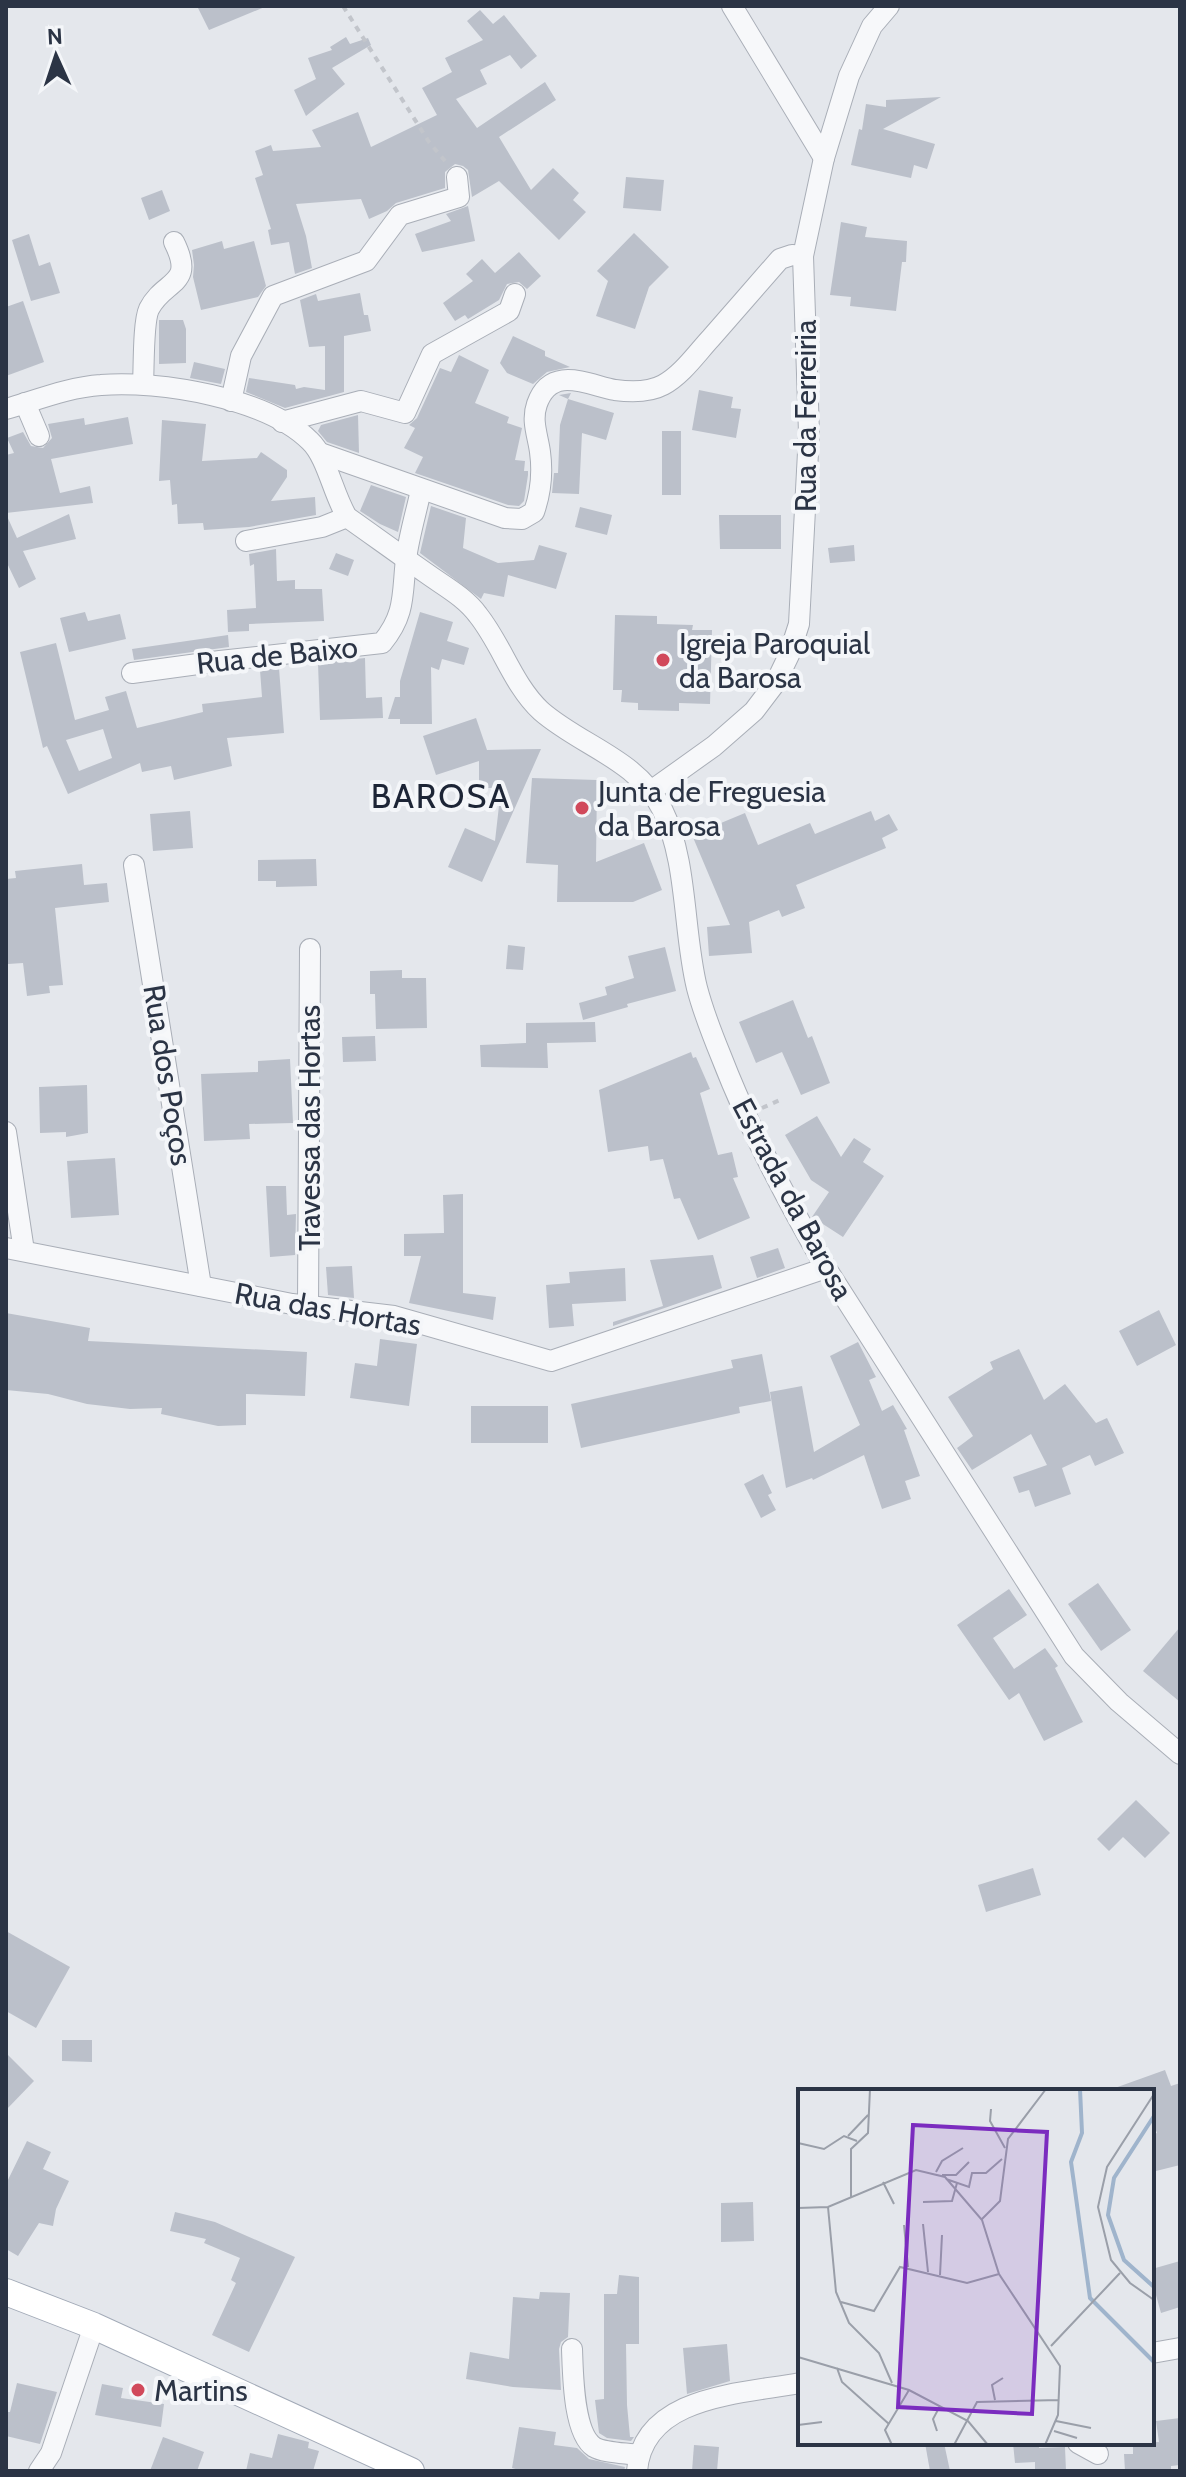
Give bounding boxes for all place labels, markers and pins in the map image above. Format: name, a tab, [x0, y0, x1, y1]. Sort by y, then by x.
place label: Igreja Paroquial da Barosa	[679, 625, 870, 696]
marker: Igreja Paroquial da Barosa	[654, 651, 672, 669]
place label: Junta de Freguesia da Barosa	[597, 773, 826, 844]
marker: Junta de Freguesia da Barosa	[573, 799, 591, 817]
place label: Martins	[154, 2372, 248, 2409]
marker: Martins	[129, 2381, 147, 2399]

